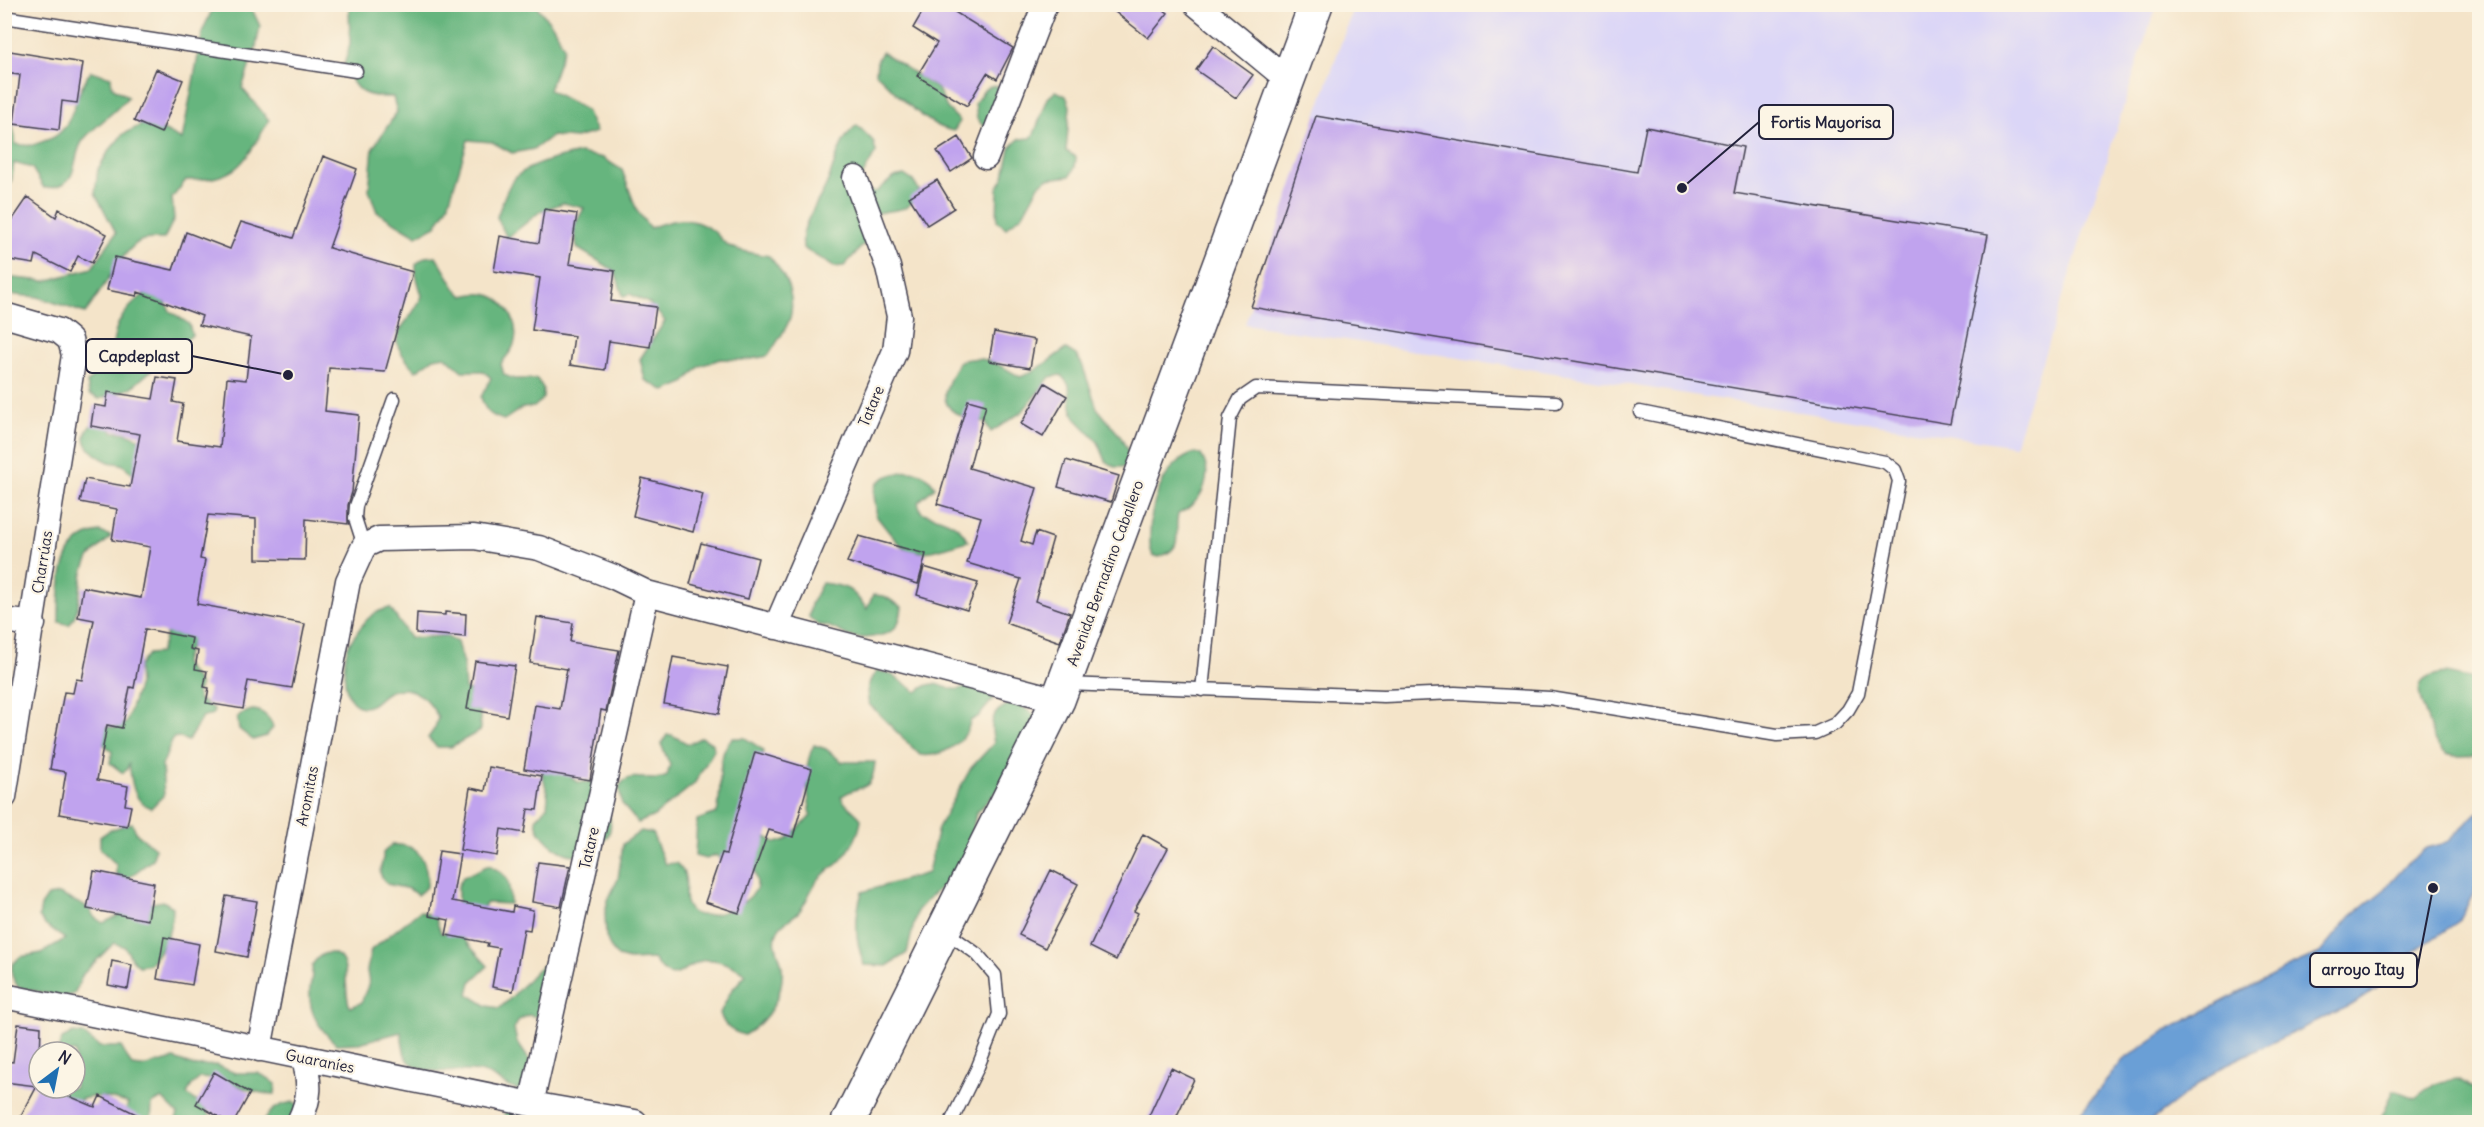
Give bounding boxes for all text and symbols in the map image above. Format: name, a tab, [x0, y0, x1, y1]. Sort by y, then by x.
callout: Fortis Mayorisa	[1759, 105, 1893, 139]
text: Fortis Mayorisa	[1771, 112, 1881, 133]
callout: Capdeplast	[86, 339, 192, 373]
text: Capdeplast	[98, 346, 180, 367]
street label: Tatare	[854, 383, 888, 429]
street label: Avenida Bernadino Caballero	[1062, 477, 1148, 669]
street label: Charrúas	[28, 529, 56, 595]
street label: Aromitas	[292, 764, 322, 828]
street label: Tatare	[575, 825, 603, 871]
callout: arroyo Itay	[2310, 953, 2417, 987]
text: arroyo Itay	[2321, 959, 2405, 980]
north arrow	[27, 1040, 87, 1100]
street label: Guaraníes	[284, 1045, 356, 1077]
text: N	[55, 1046, 75, 1069]

